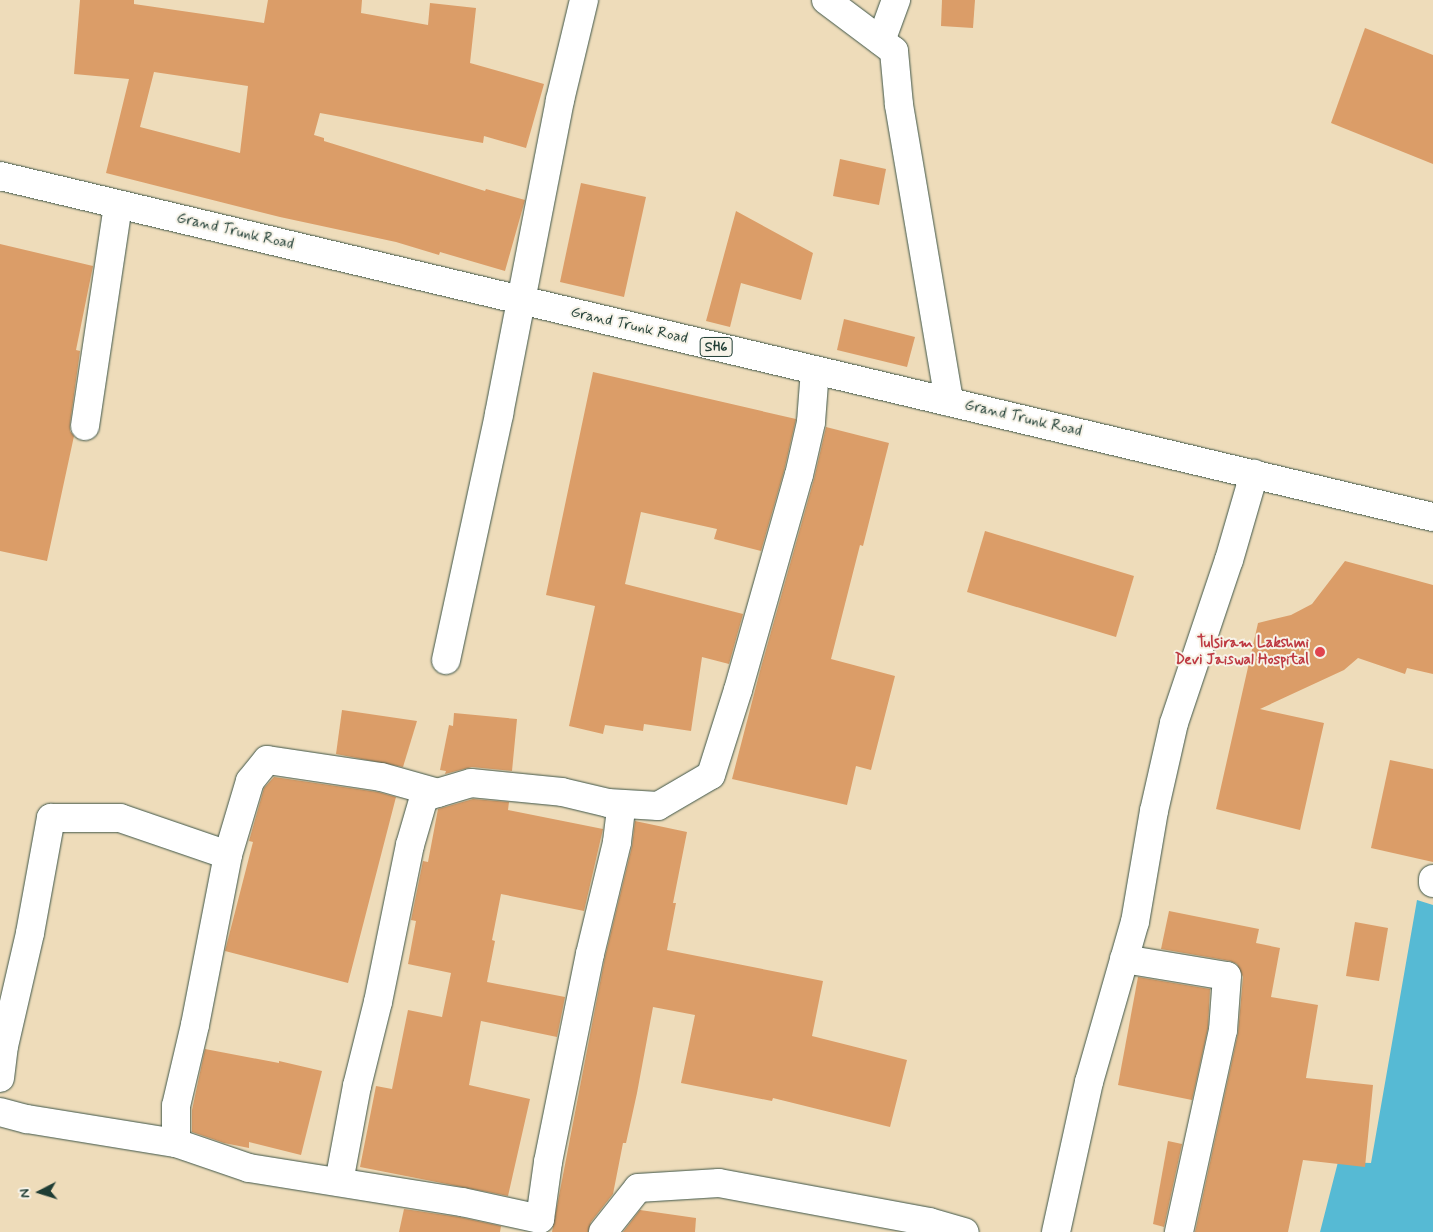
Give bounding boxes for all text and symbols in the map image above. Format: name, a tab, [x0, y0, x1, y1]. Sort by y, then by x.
street label: Grand Trunk Road	[175, 210, 295, 254]
street label: Grand Trunk Road	[569, 304, 689, 348]
road number: SH6	[698, 336, 734, 358]
street label: Grand Trunk Road	[963, 397, 1083, 441]
place label: Tulsiram Lakshmi Devi Jaiswal Hospital	[1168, 634, 1309, 669]
marker: Tulsiram Lakshmi Devi Jaiswal Hospital	[1313, 645, 1327, 659]
north arrow	[15, 1167, 65, 1217]
text: N	[16, 1188, 34, 1199]

